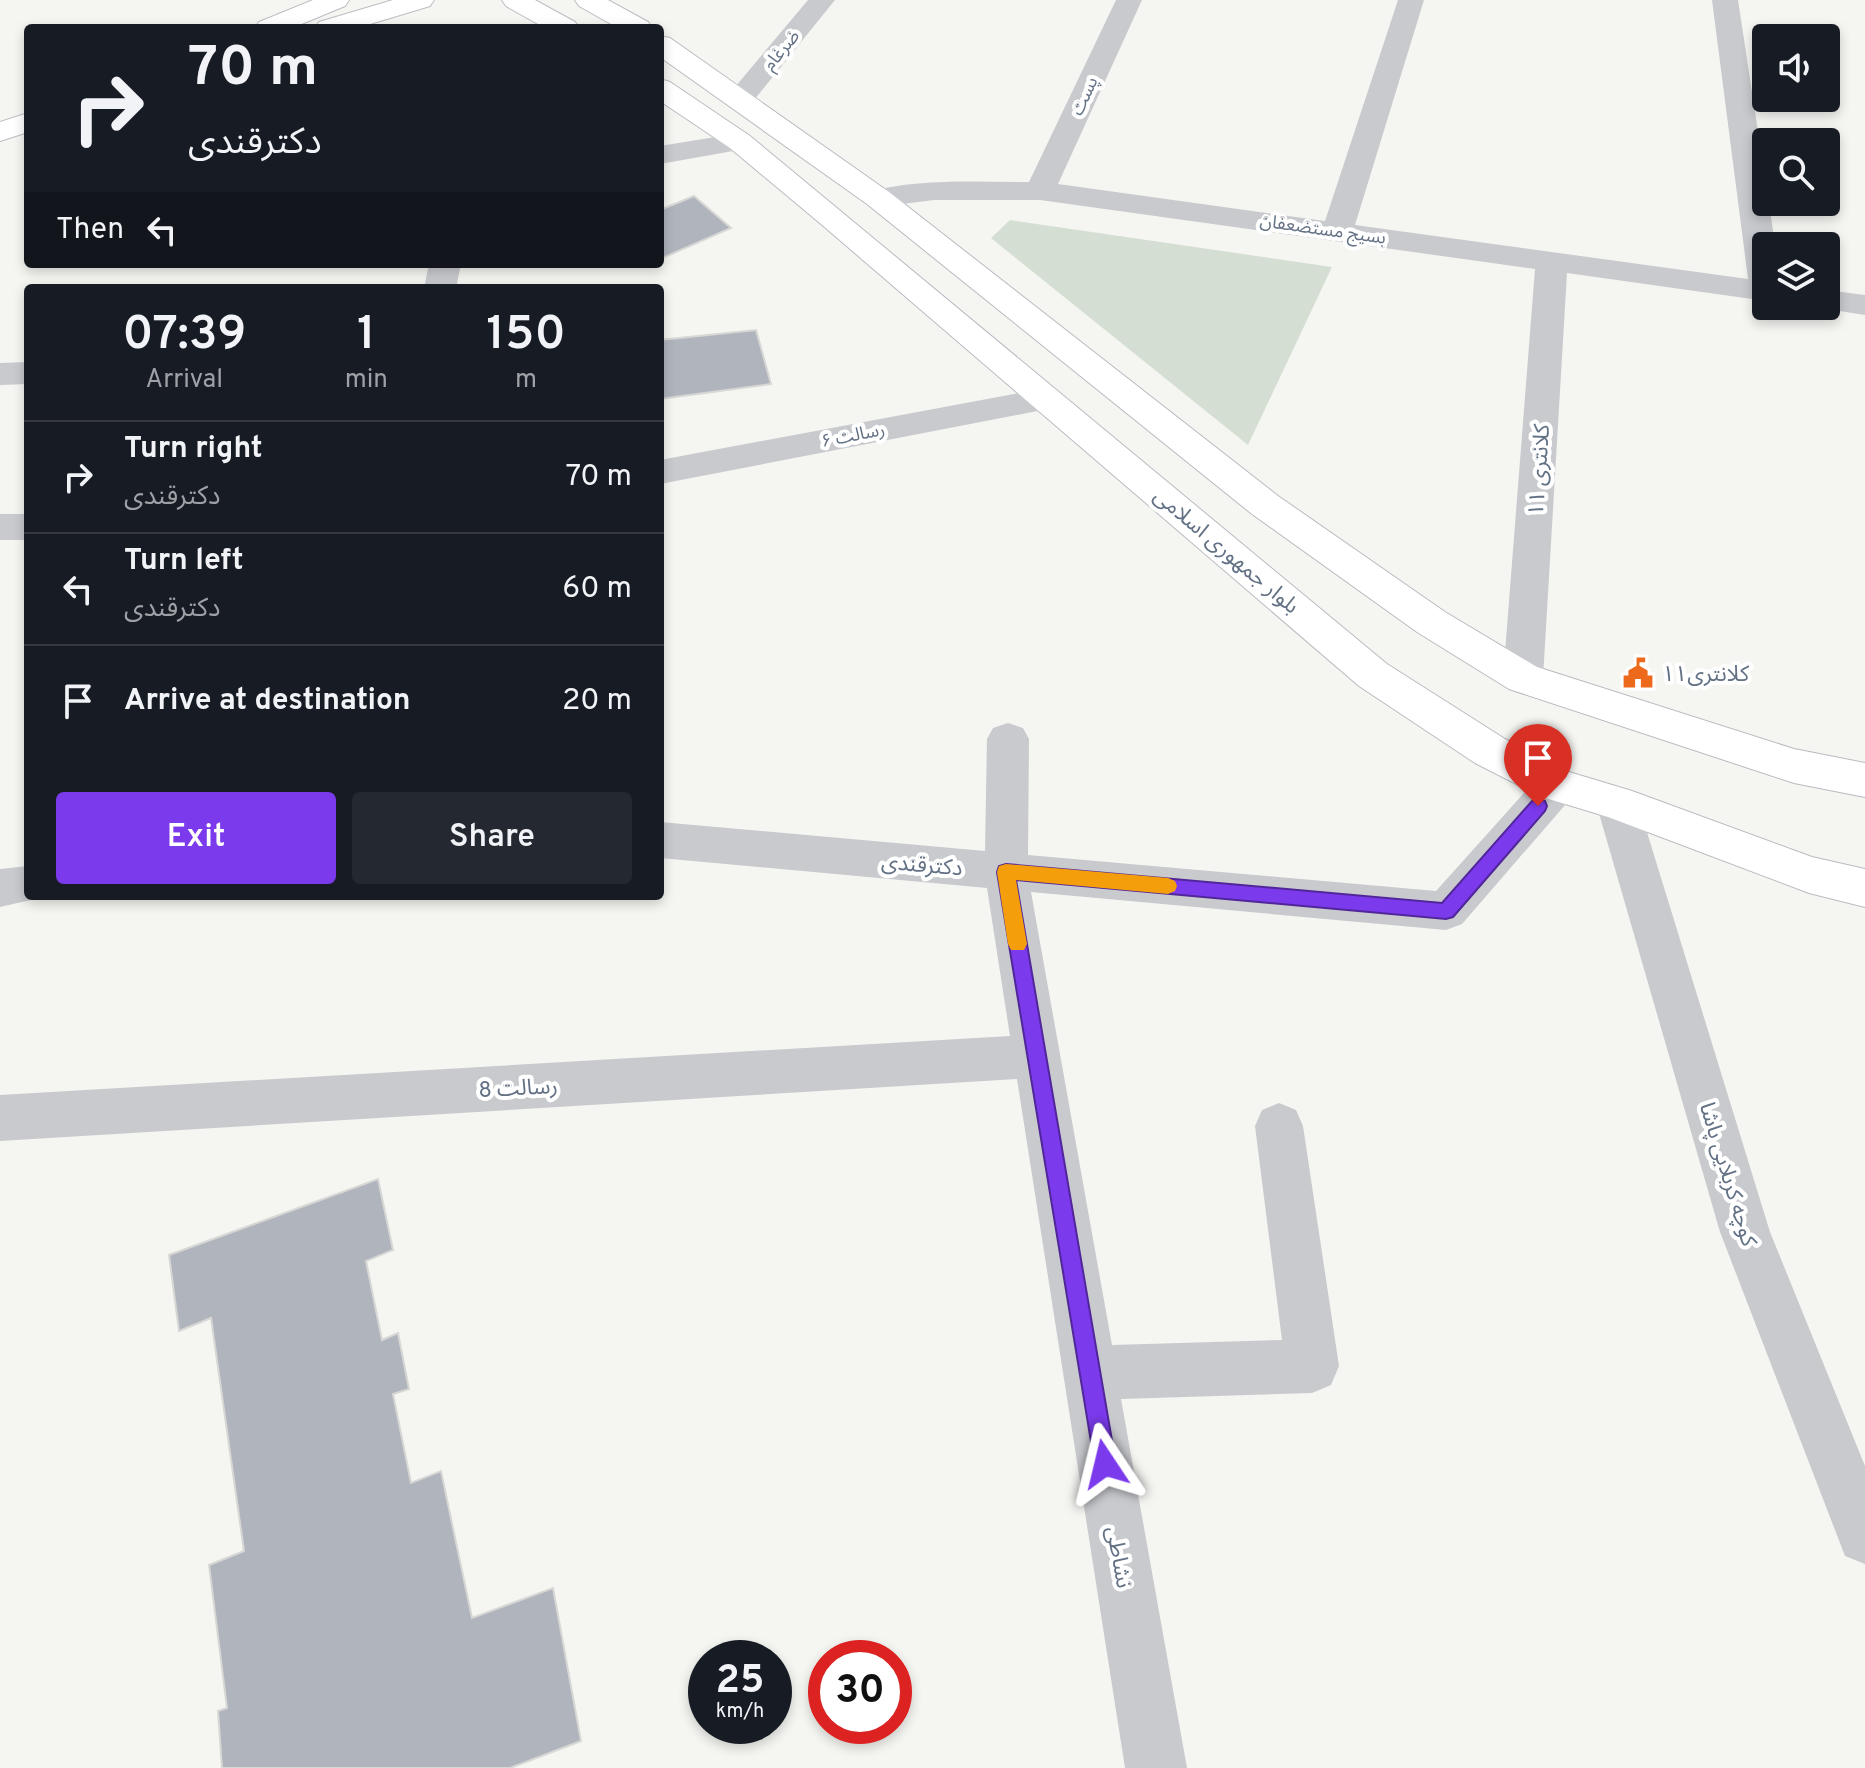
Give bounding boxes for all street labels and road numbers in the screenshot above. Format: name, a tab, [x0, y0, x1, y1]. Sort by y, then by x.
street label: ضرغام	[759, 26, 806, 77]
street label: پست	[1066, 73, 1104, 120]
street label: بسیج مستضعفان	[1258, 210, 1387, 251]
street label: رسالت ۶	[820, 419, 887, 454]
street label: کلانتری ۱۱	[1524, 422, 1557, 517]
street label: بلوار جمهوری اسلامی	[1147, 483, 1304, 621]
street label: دکترقندی	[880, 849, 964, 883]
street label: رسالت 8	[478, 1074, 559, 1105]
street label: کوچه کربلایی پاشا	[1692, 1100, 1762, 1251]
street label: نشاطی	[1099, 1525, 1136, 1590]

